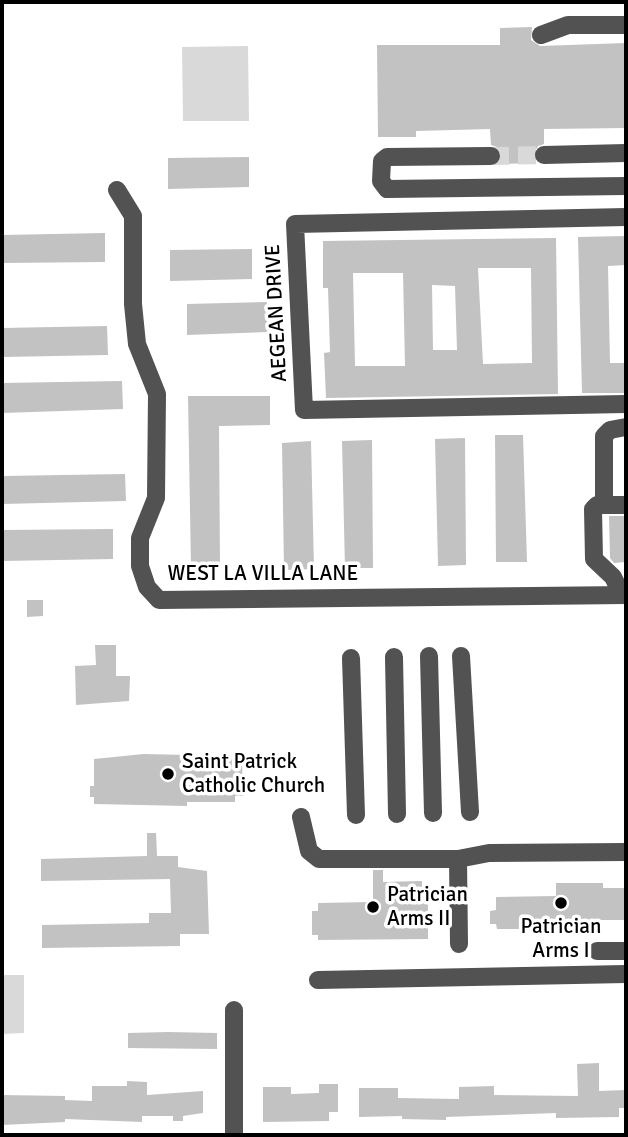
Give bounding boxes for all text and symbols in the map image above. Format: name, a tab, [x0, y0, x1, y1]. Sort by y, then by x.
street label: AEGEAN DRIVE	[261, 243, 293, 383]
street label: WEST LA VILLA LANE	[168, 561, 358, 587]
place label: Saint Patrick Catholic Church	[182, 749, 325, 799]
marker: Saint Patrick Catholic Church	[160, 766, 176, 782]
place label: Patrician Arms II	[387, 882, 468, 932]
marker: Patrician Arms I	[553, 895, 569, 911]
marker: Patrician Arms II	[365, 899, 381, 915]
place label: Patrician Arms I	[521, 914, 601, 964]

